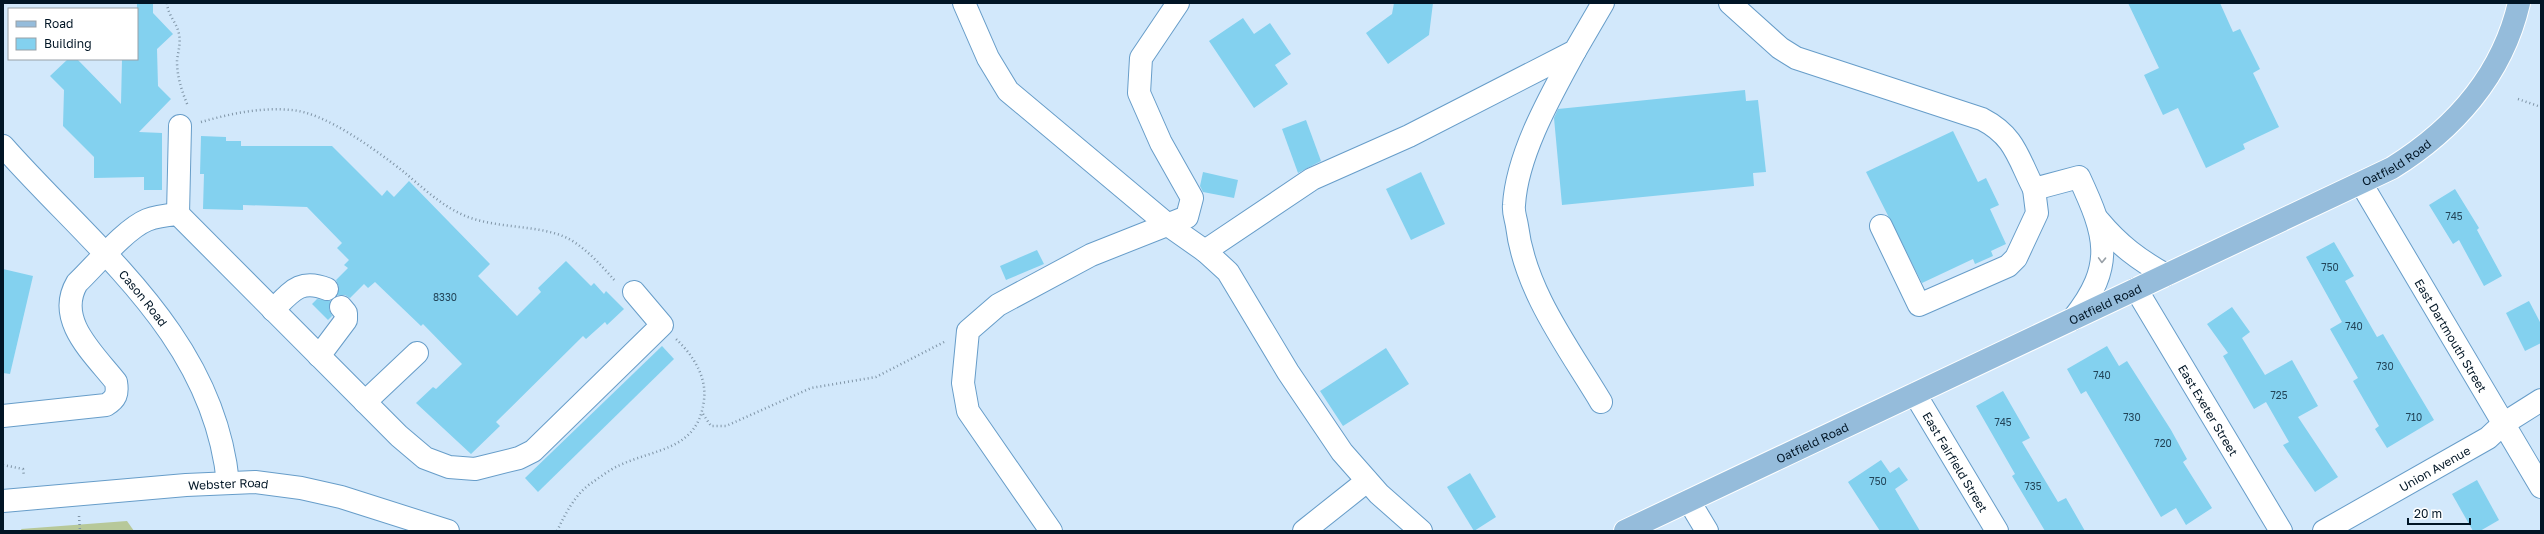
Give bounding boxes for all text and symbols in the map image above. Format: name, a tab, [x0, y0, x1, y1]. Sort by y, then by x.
legend	[8, 8, 138, 60]
text: Road	[44, 16, 73, 31]
text: Building	[44, 36, 92, 51]
street label: Oatfield Road	[2359, 136, 2434, 189]
house number: 745	[2445, 210, 2463, 222]
one-way arrow	[2098, 257, 2106, 263]
house number: 750	[2321, 261, 2339, 273]
street label: Cason Road	[116, 267, 171, 329]
street label: East Dartmouth Street	[2412, 276, 2491, 395]
street label: Oatfield Road	[2066, 280, 2144, 327]
house number: 8330	[433, 291, 457, 303]
house number: 740	[2345, 320, 2363, 332]
house number: 730	[2376, 360, 2394, 372]
street label: East Exeter Street	[2175, 362, 2242, 459]
house number: 740	[2093, 369, 2111, 381]
house number: 725	[2271, 389, 2288, 401]
street label: East Fairfield Street	[1920, 409, 1991, 515]
house number: 730	[2123, 411, 2141, 423]
house number: 710	[2406, 411, 2422, 423]
house number: 745	[1994, 416, 2012, 428]
street label: Oatfield Road	[1773, 419, 1851, 466]
house number: 720	[2154, 437, 2172, 449]
street label: Union Avenue	[2396, 442, 2473, 494]
street label: Webster Road	[188, 474, 269, 492]
house number: 750	[1869, 475, 1887, 487]
house number: 735	[2025, 480, 2042, 492]
scale bar	[2408, 500, 2470, 526]
text: 20 m	[2414, 506, 2442, 521]

